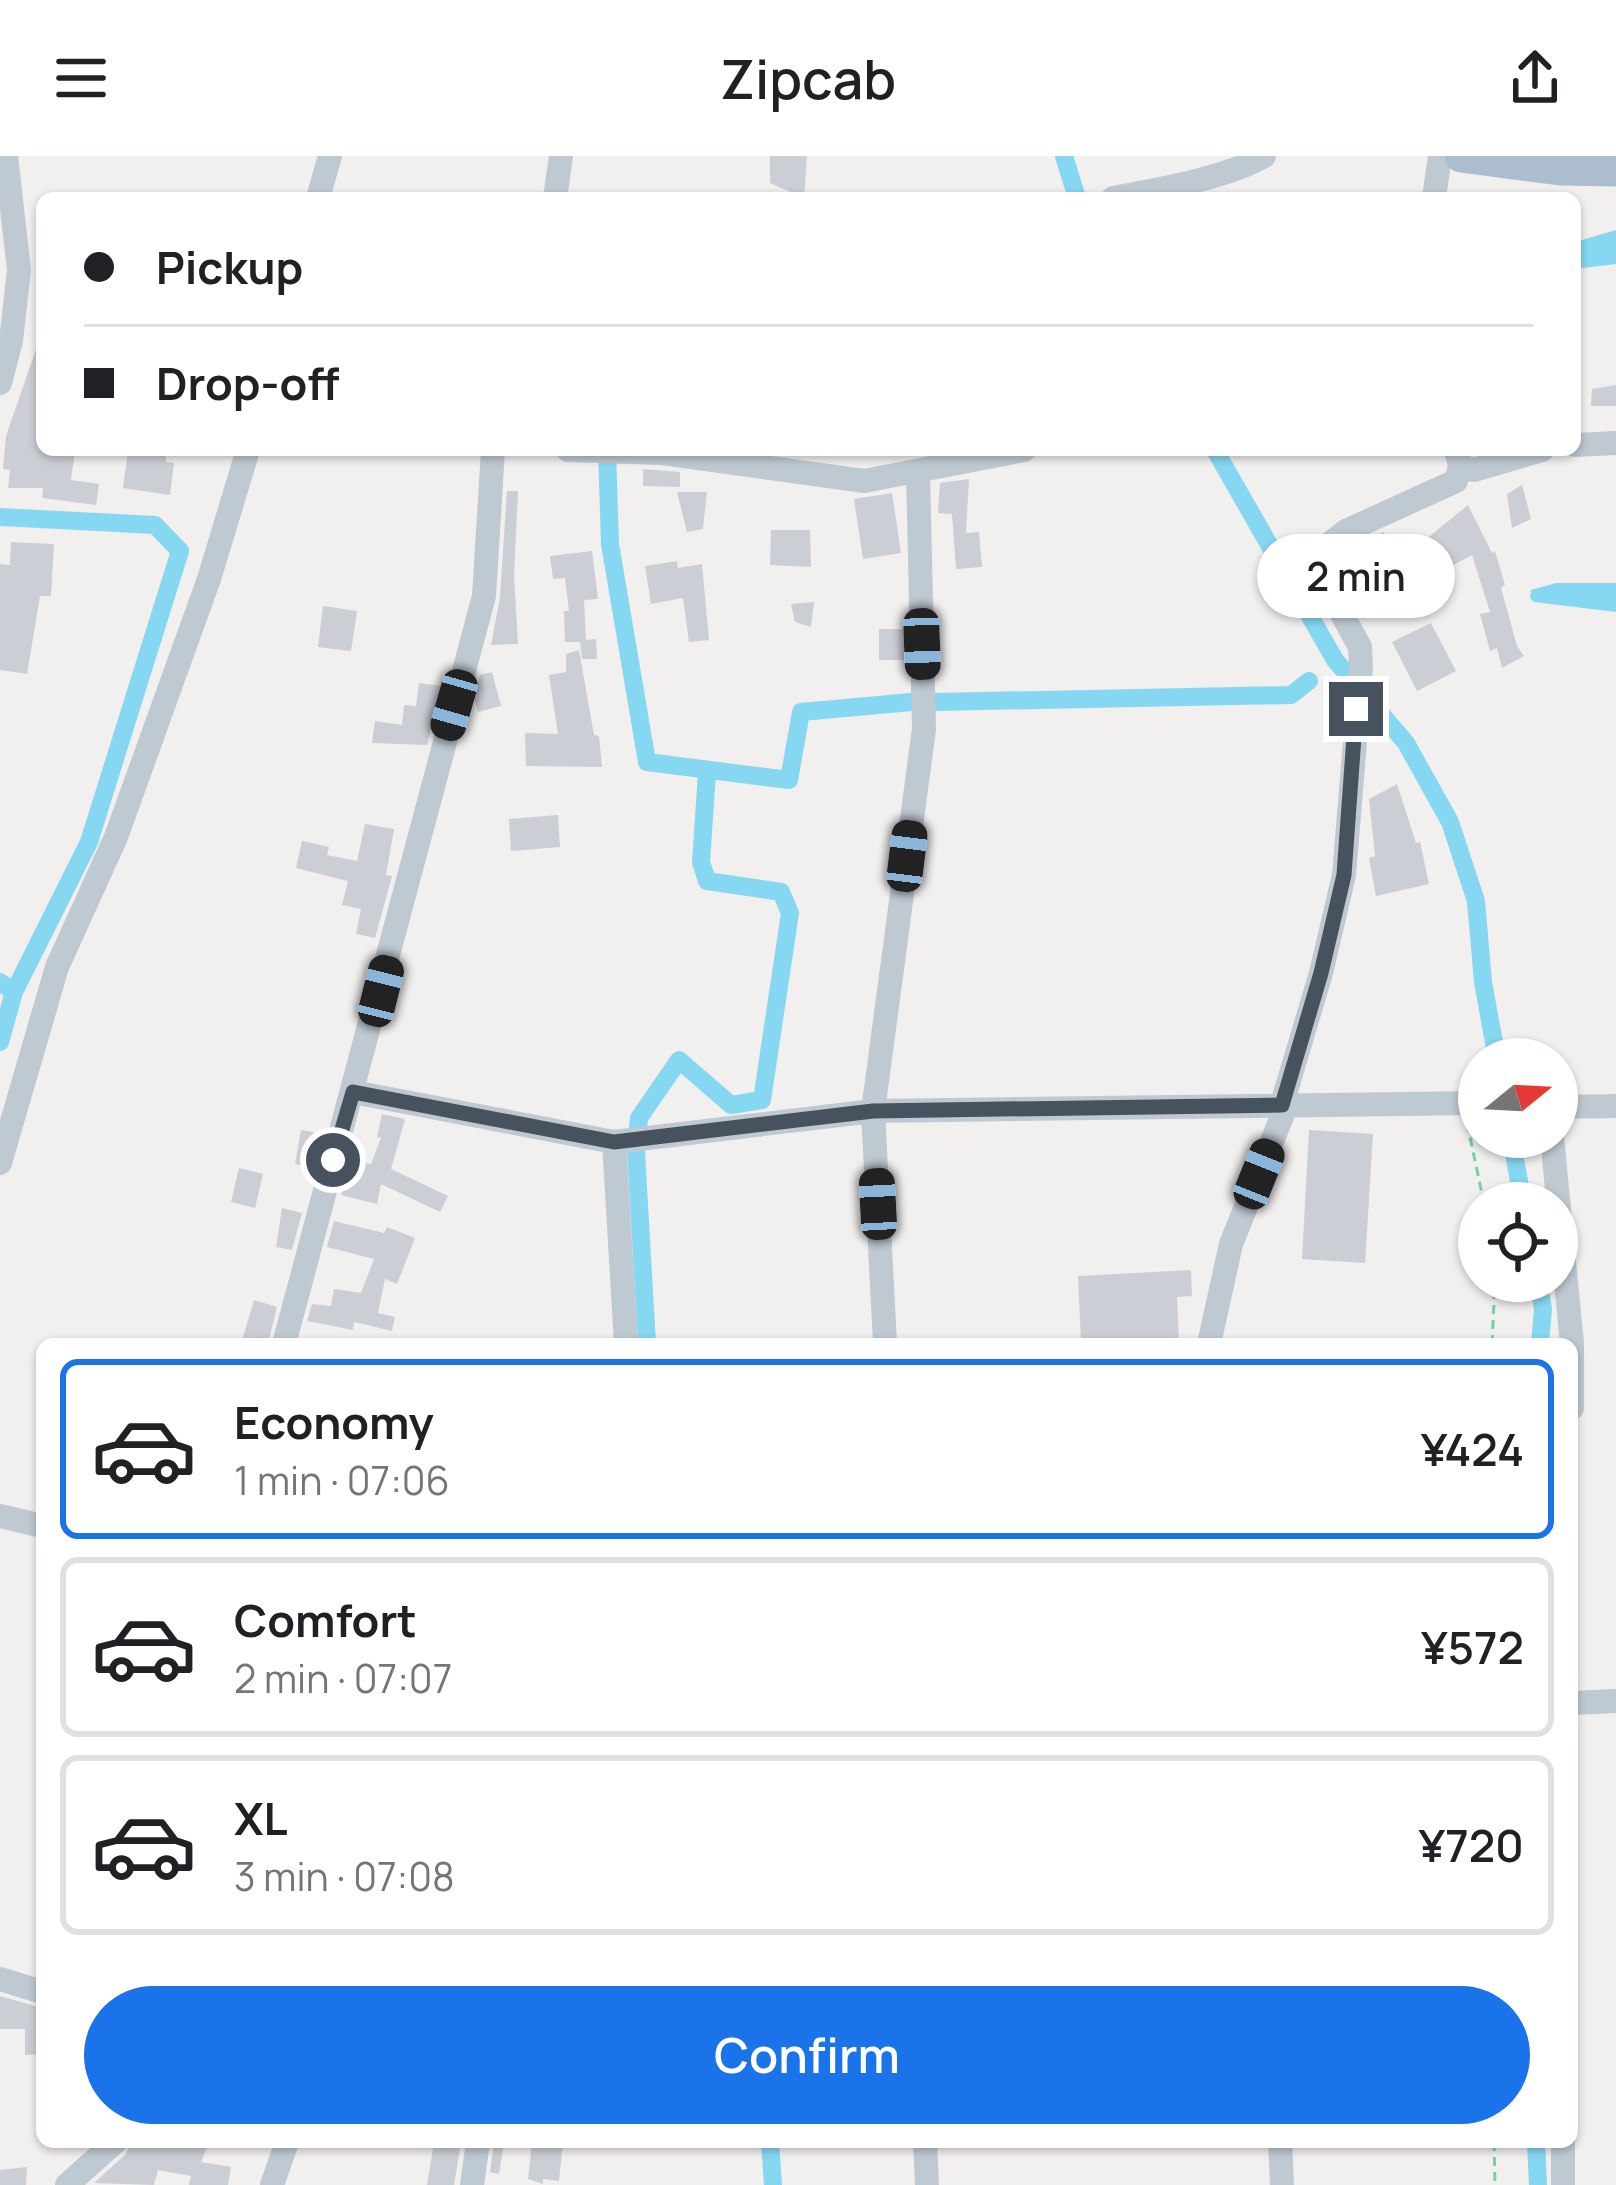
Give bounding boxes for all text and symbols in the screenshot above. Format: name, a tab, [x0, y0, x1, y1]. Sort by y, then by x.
text: Zipcab	[720, 41, 896, 115]
icon: menu	[48, 45, 114, 111]
icon: share	[1502, 45, 1568, 111]
text: Pickup	[156, 236, 303, 298]
text: Drop-off	[156, 352, 339, 414]
callout: 2 min	[1257, 535, 1455, 619]
text: 2 min	[1306, 549, 1406, 603]
car	[903, 607, 941, 681]
car	[427, 665, 481, 745]
route end	[1329, 682, 1383, 736]
car	[885, 818, 929, 894]
car	[355, 952, 407, 1030]
north arrow	[1458, 1038, 1578, 1158]
map controls	[1458, 1038, 1578, 1302]
route start	[306, 1133, 360, 1187]
car	[1229, 1134, 1289, 1214]
car	[858, 1167, 898, 1241]
button: locate	[1458, 1182, 1578, 1302]
text: Economy	[234, 1391, 434, 1453]
icon: car	[90, 1395, 198, 1503]
text: ¥424	[1421, 1418, 1524, 1480]
text: 1 min · 07:06	[234, 1453, 450, 1507]
text: Comfort	[234, 1589, 417, 1651]
icon: car	[90, 1593, 198, 1701]
text: ¥572	[1421, 1616, 1524, 1678]
text: 2 min · 07:07	[234, 1651, 452, 1705]
text: XL	[234, 1787, 288, 1849]
icon: car	[90, 1791, 198, 1899]
text: ¥720	[1418, 1814, 1524, 1876]
text: 3 min · 07:08	[234, 1849, 455, 1903]
button: Confirm	[84, 1986, 1530, 2124]

